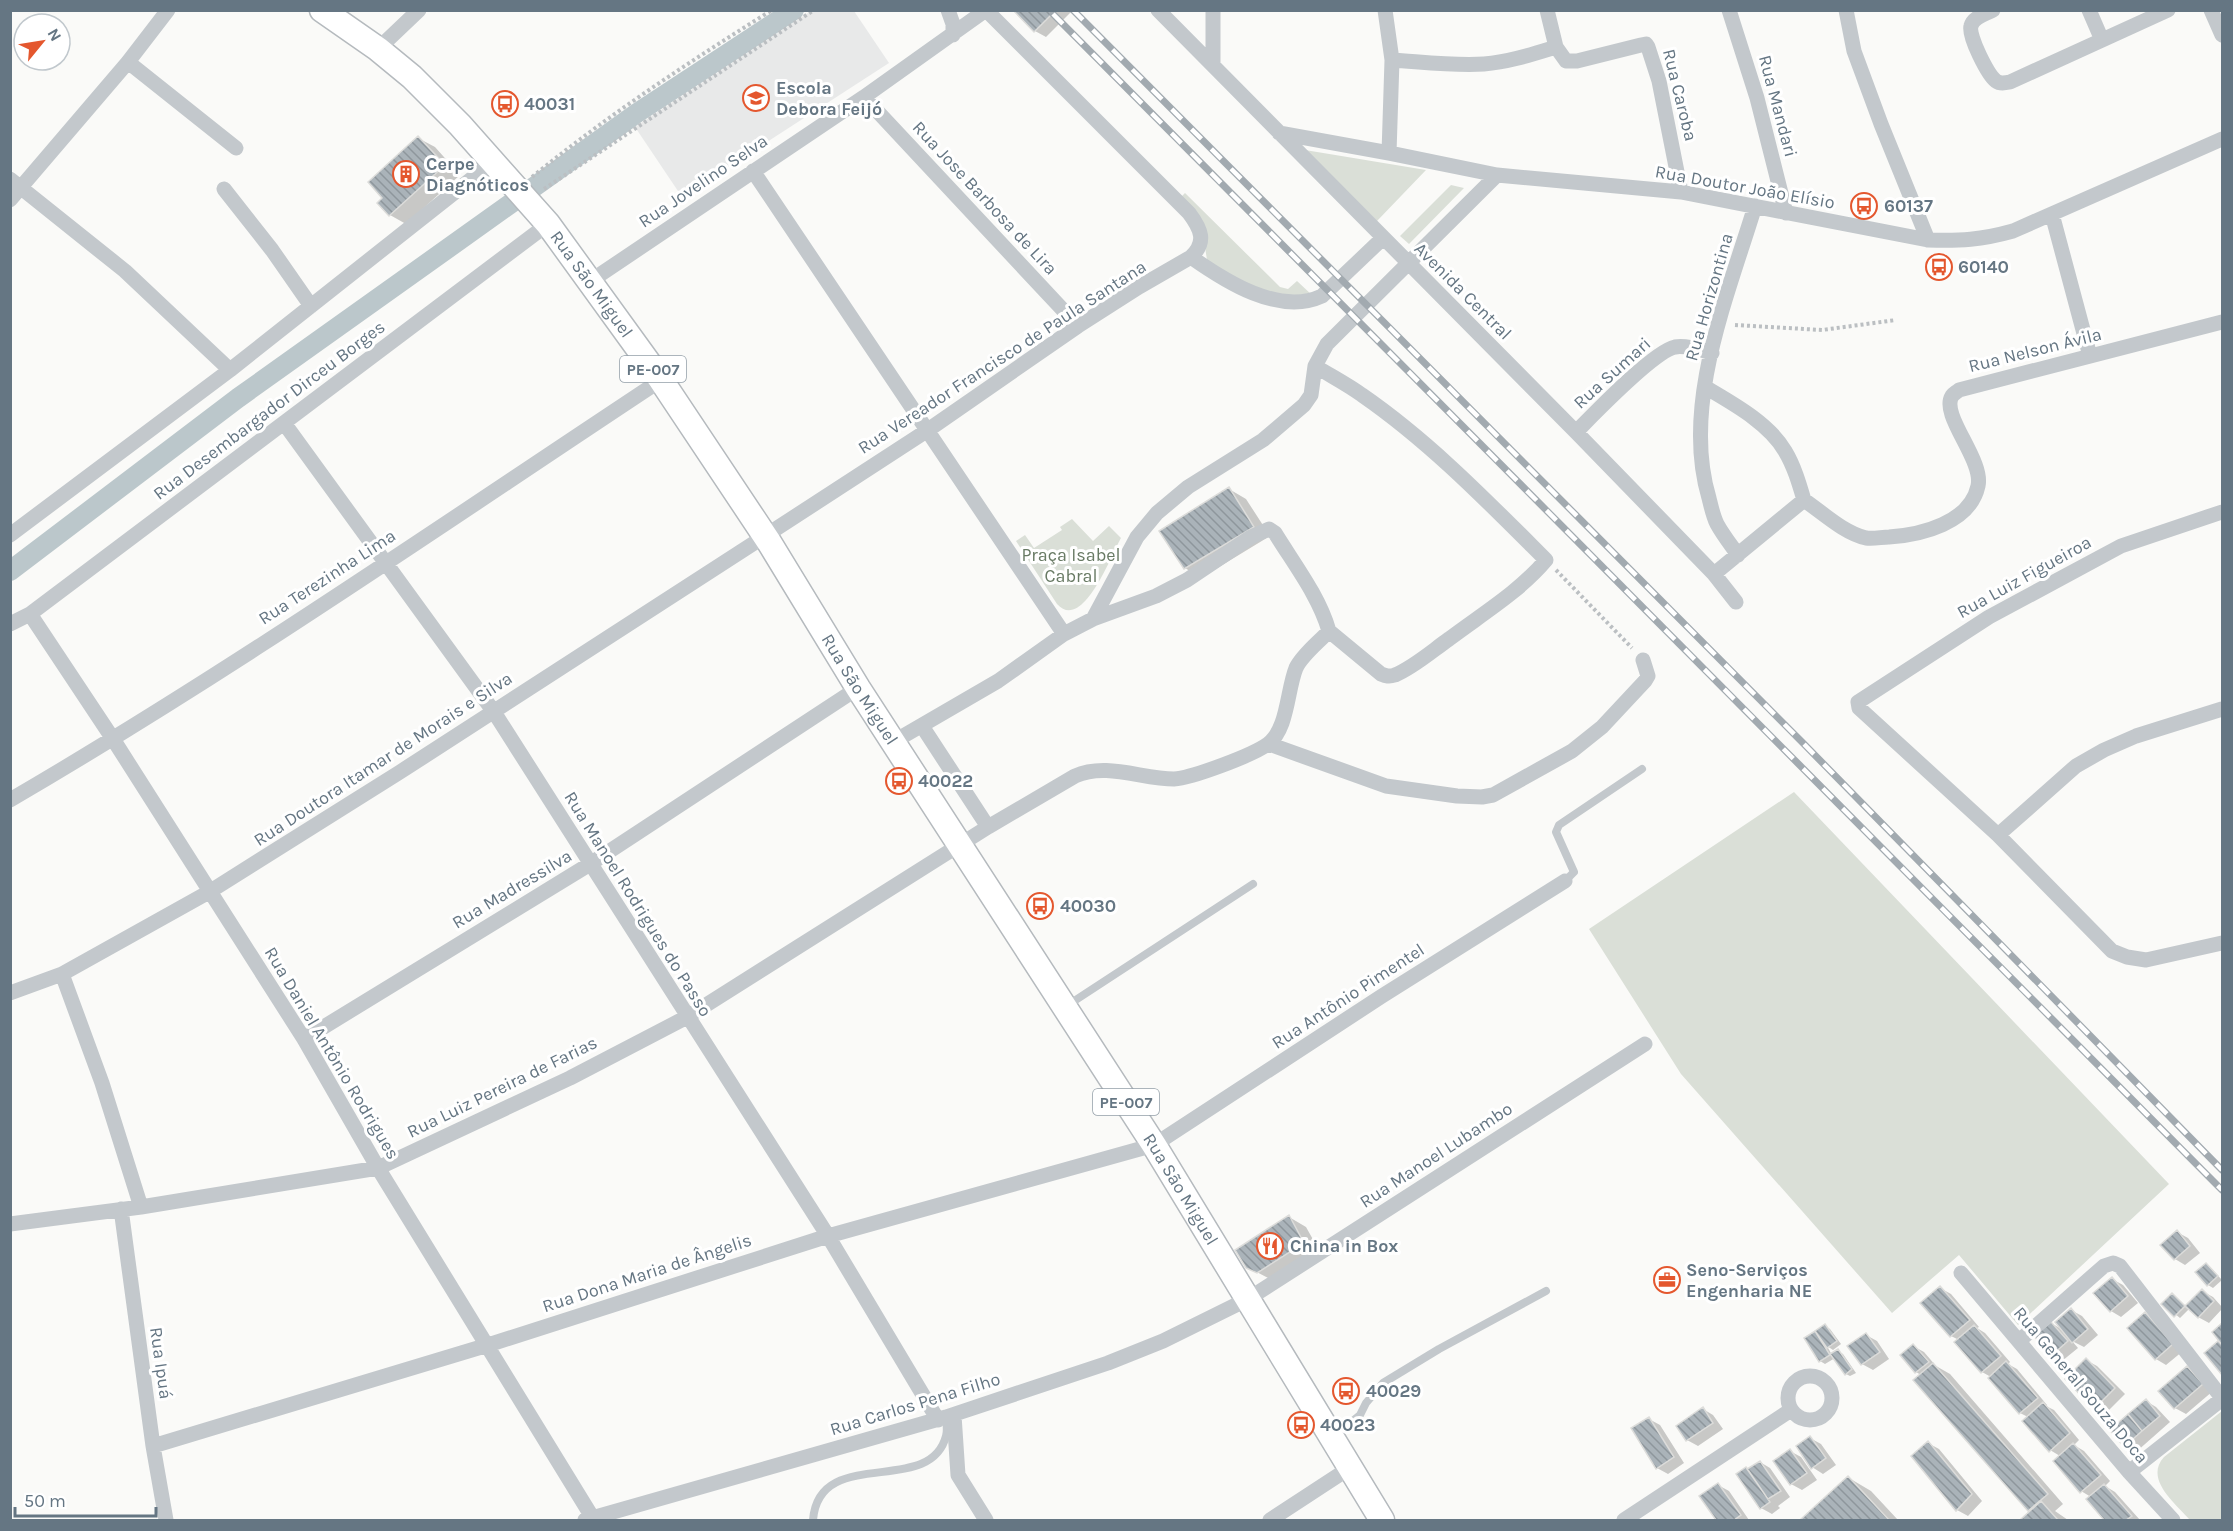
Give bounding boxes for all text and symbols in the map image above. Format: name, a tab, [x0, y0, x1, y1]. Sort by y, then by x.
north arrow	[12, 12, 72, 72]
text: N	[43, 25, 66, 44]
street label: Rua Caroba	[1658, 47, 1702, 143]
street label: Rua Mandari	[1754, 53, 1802, 159]
place label: Escola Debora Feijó	[776, 77, 882, 120]
school or university icon: Escola Debora Feijó	[741, 83, 771, 113]
bus stop icon: 40031	[490, 89, 520, 119]
place label: 40031	[524, 93, 575, 115]
street label: Rua Jose Barbosa de Lira	[908, 117, 1062, 279]
street label: Rua Jovelino Selva	[634, 130, 772, 232]
place label: Cerpe Diagnóticos	[426, 153, 529, 196]
building icon: Cerpe Diagnóticos	[391, 159, 421, 189]
street label: Rua Doutor João Elísio	[1653, 160, 1837, 214]
bus stop icon: 60137	[1849, 191, 1879, 221]
place label: 60137	[1884, 195, 1933, 217]
street label: Rua São Miguel	[545, 226, 638, 342]
street label: Rua Horizontina	[1680, 231, 1738, 363]
street label: Avenida Central	[1410, 238, 1516, 344]
bus stop icon: 60140	[1924, 252, 1954, 282]
street label: Rua Vereador Francisco de Paula Santana	[854, 255, 1150, 459]
place label: 60140	[1958, 256, 2009, 278]
street label: Rua Desembargador Dirceu Borges	[149, 316, 389, 504]
street label: Rua Nelson Ávila	[1966, 322, 2104, 377]
street label: Rua Sumari	[1569, 333, 1655, 413]
road number: PE-007	[620, 356, 686, 382]
street label: Rua Terezinha Lima	[254, 524, 400, 630]
street label: Rua Luiz Figueiroa	[1953, 531, 2095, 623]
park label: Praça Isabel Cabral	[1021, 544, 1121, 587]
street label: Rua São Miguel	[817, 630, 903, 749]
street label: Rua Doutora Itamar de Morais e Silva	[250, 667, 516, 851]
bus stop icon: 40022	[884, 766, 914, 796]
place label: 40022	[918, 770, 973, 792]
street label: Rua Manoel Rodrigues do Passo	[559, 787, 717, 1021]
street label: Rua Madressilva	[448, 845, 576, 933]
bus stop icon: 40030	[1025, 891, 1055, 921]
place label: 40030	[1060, 895, 1116, 917]
street label: Rua Antônio Pimentel	[1268, 938, 1428, 1054]
street label: Rua Daniel Antônio Rodrigues	[260, 943, 404, 1163]
street label: Rua Luiz Pereira de Farias	[403, 1031, 601, 1143]
road number: PE-007	[1093, 1089, 1159, 1115]
street label: Rua Manoel Lubambo	[1355, 1097, 1517, 1213]
street label: Rua São Miguel	[1138, 1129, 1223, 1249]
street label: Rua Dona Maria de Ângelis	[540, 1229, 754, 1317]
restaurant icon: China in Box	[1255, 1231, 1285, 1261]
place label: China in Box	[1290, 1235, 1398, 1257]
place label: Seno-Serviços Engenharia NE	[1686, 1259, 1812, 1302]
office icon: Seno-Serviços Engenharia NE	[1652, 1265, 1682, 1295]
street label: Rua General Souza Doca	[2009, 1302, 2153, 1468]
street label: Rua Ipuá	[145, 1326, 177, 1400]
street label: Rua Carlos Pena Filho	[827, 1368, 1003, 1440]
bus stop icon: 40029	[1331, 1376, 1361, 1406]
place label: 40029	[1366, 1380, 1421, 1402]
bus stop icon: 40023	[1286, 1410, 1316, 1440]
place label: 40023	[1320, 1414, 1376, 1436]
scale bar	[15, 1480, 156, 1518]
text: 50 m	[24, 1490, 66, 1512]

